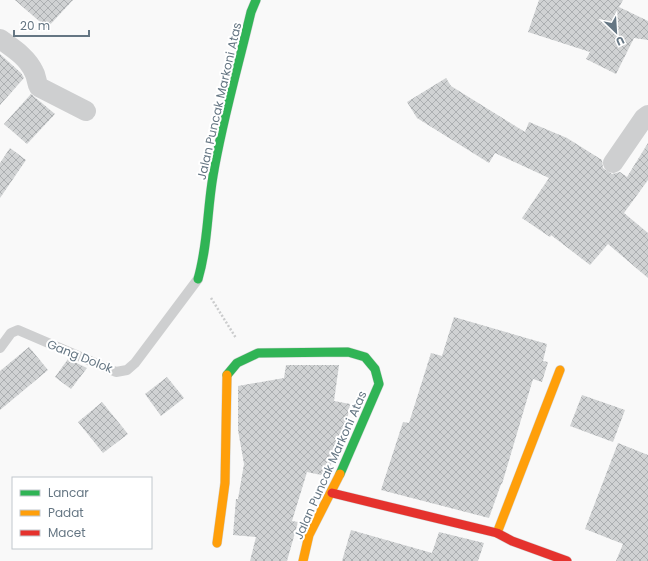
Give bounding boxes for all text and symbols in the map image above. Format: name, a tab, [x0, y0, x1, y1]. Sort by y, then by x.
scale bar	[14, 12, 89, 38]
north arrow	[596, 12, 636, 52]
text: 20 m	[20, 17, 50, 34]
street label: Jalan Puncak Markoni Atas	[193, 21, 245, 181]
text: U	[613, 32, 627, 50]
street label: Gang Dolok	[45, 335, 116, 377]
street label: Jalan Puncak Markoni Atas	[289, 388, 371, 542]
legend	[12, 477, 152, 549]
text: Lancar	[48, 484, 89, 501]
text: Padat	[48, 504, 84, 521]
text: Macet	[48, 524, 86, 541]

